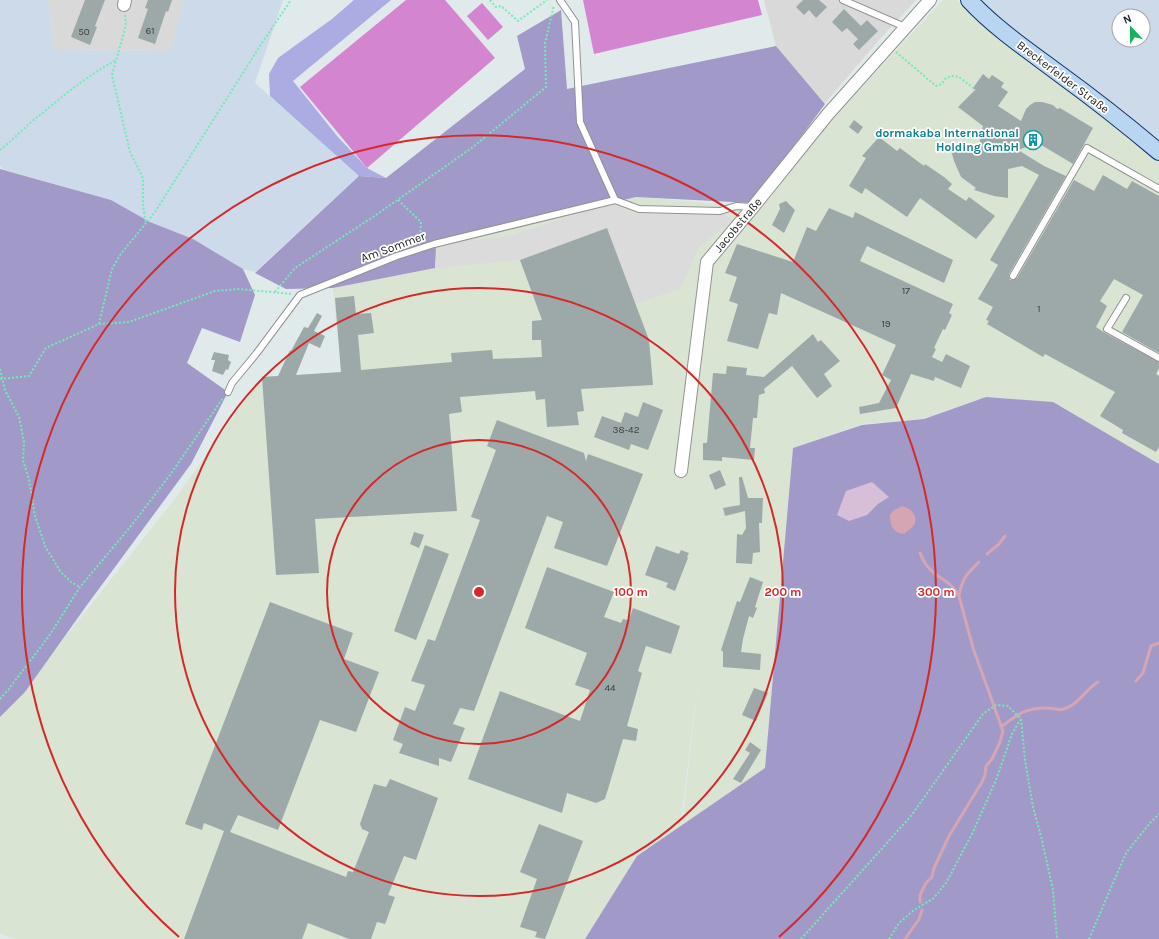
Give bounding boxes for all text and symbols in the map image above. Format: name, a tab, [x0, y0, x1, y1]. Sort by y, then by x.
north arrow	[1111, 8, 1151, 48]
text: N	[1121, 12, 1134, 27]
house number: 61	[145, 25, 155, 37]
house number: 50	[78, 26, 90, 38]
street label: Breckerfelder Straße	[1014, 38, 1112, 116]
place label: dormakaba International Holding GmbH	[875, 126, 1019, 154]
building icon: dormakaba International Holding GmbH	[1022, 129, 1044, 151]
street label: Jacobstraße	[711, 195, 765, 255]
street label: Am Sommer	[359, 229, 428, 265]
house number: 17	[902, 285, 910, 297]
house number: 1	[1037, 303, 1041, 315]
house number: 19	[881, 318, 891, 330]
house number: 38-42	[613, 424, 640, 436]
centre of rings	[472, 585, 486, 599]
text: 100 m	[614, 585, 648, 599]
text: 200 m	[765, 585, 801, 599]
text: 300 m	[917, 585, 955, 599]
house number: 44	[604, 682, 616, 694]

